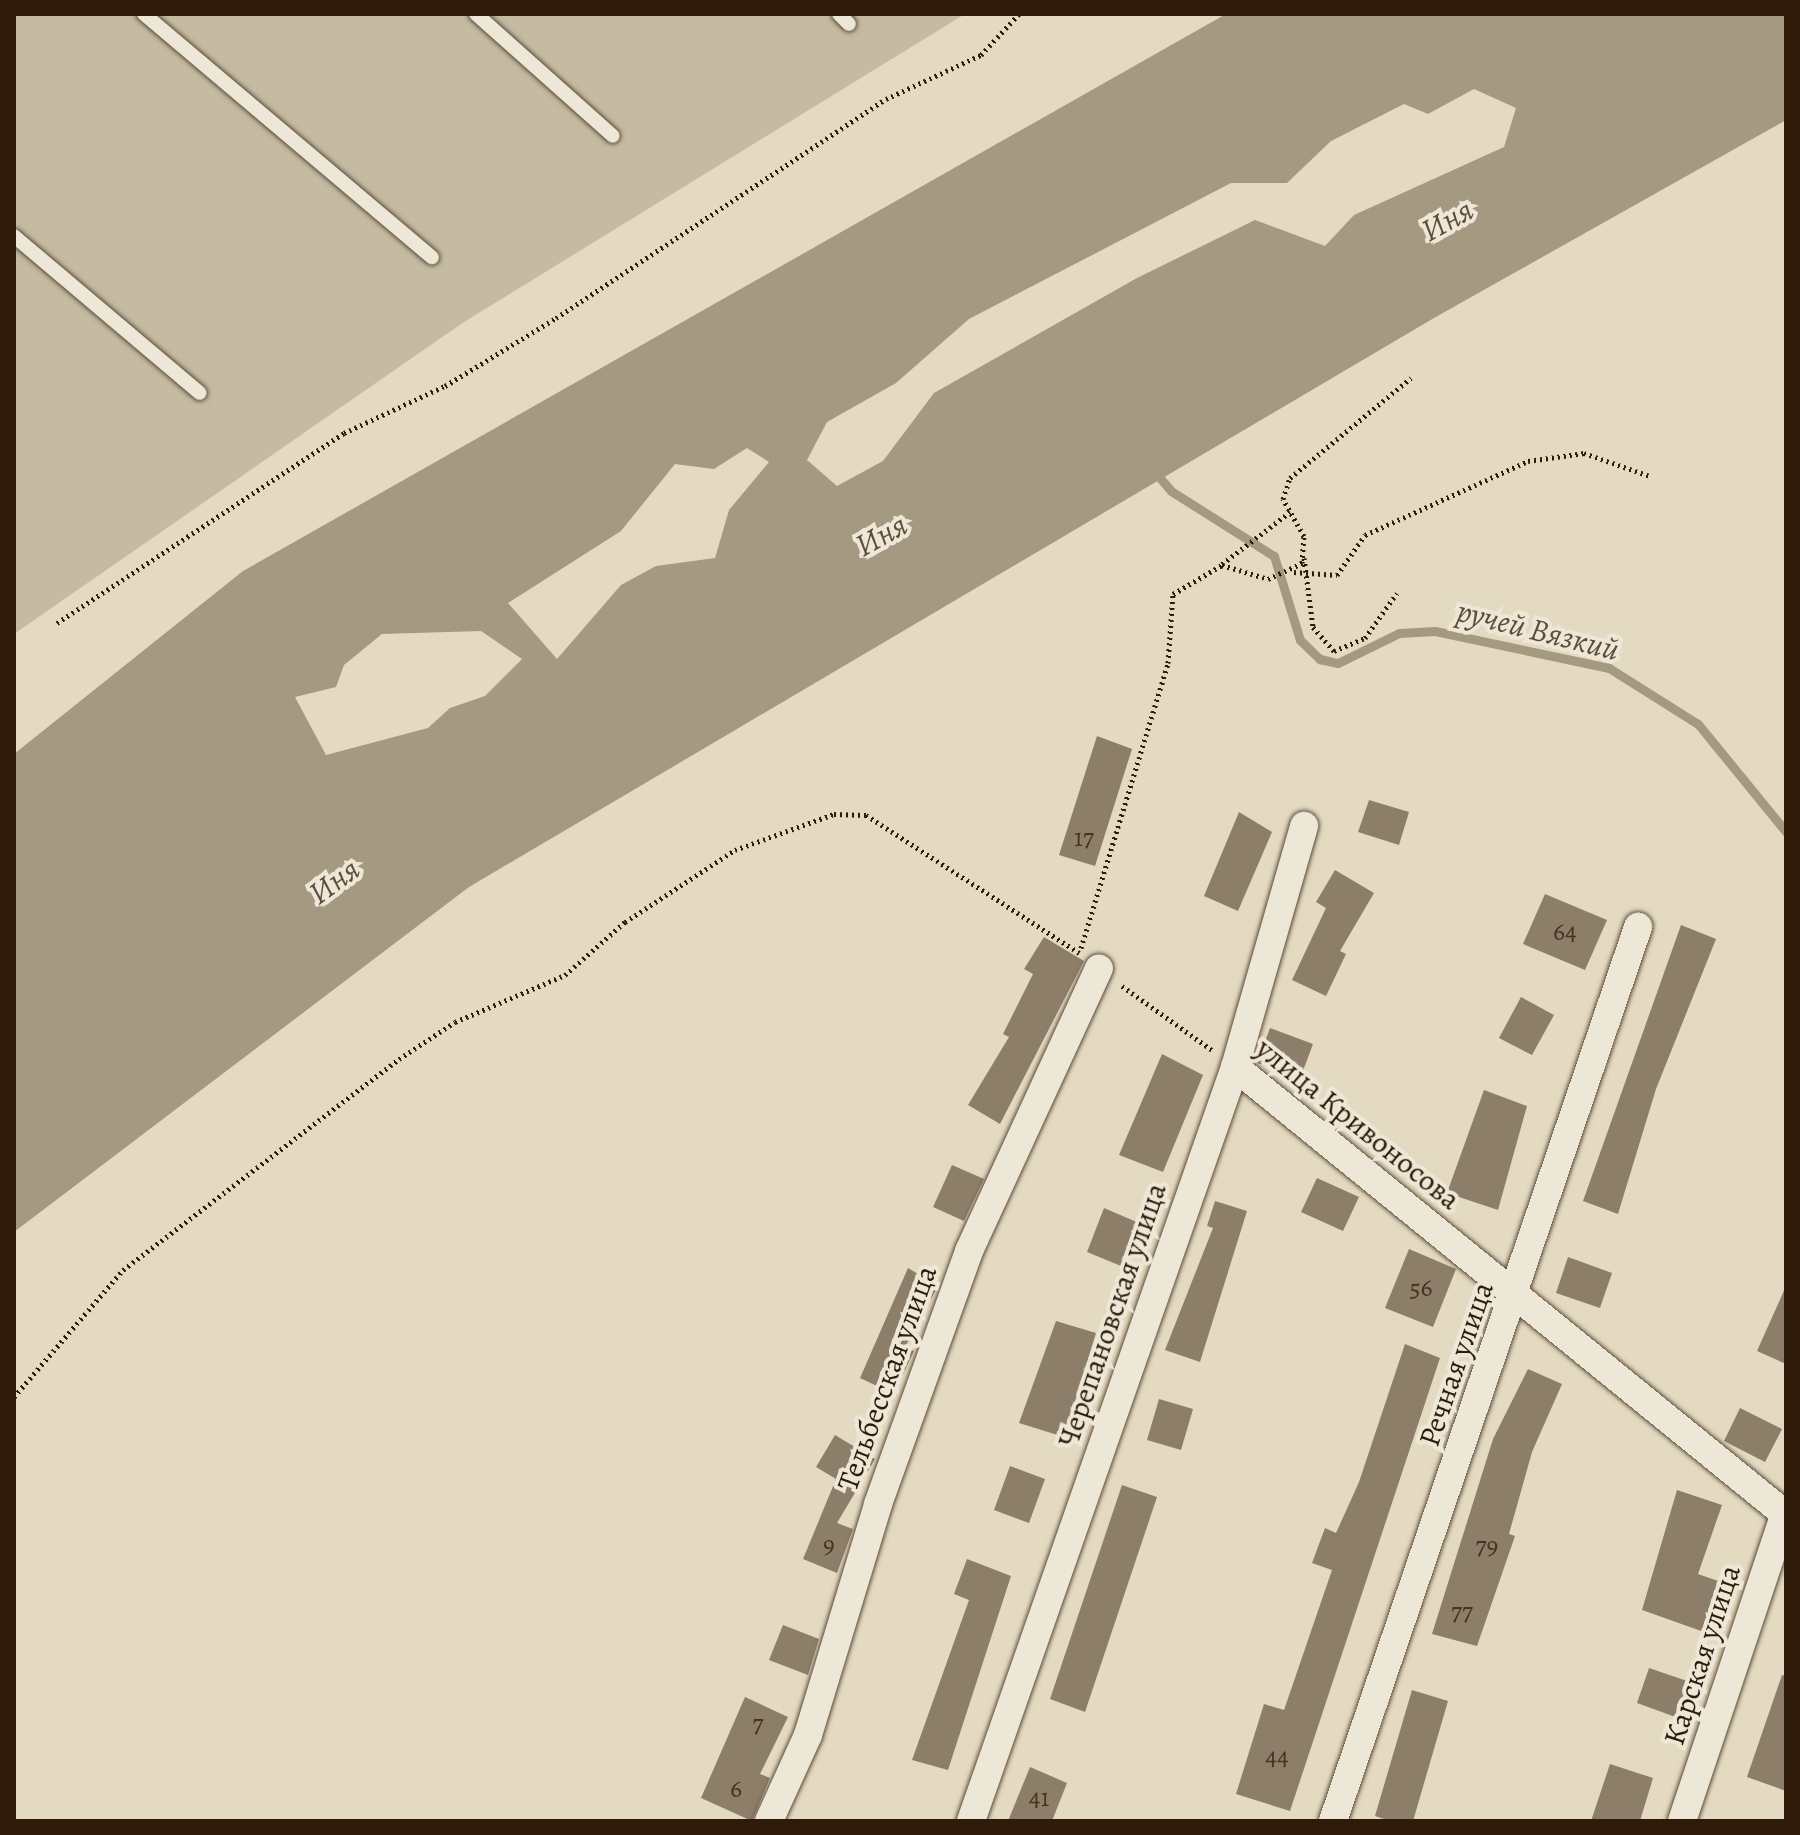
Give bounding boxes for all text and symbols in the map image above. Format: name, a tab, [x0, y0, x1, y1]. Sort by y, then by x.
water label: Иня	[1414, 190, 1480, 250]
water label: Иня	[848, 505, 914, 565]
water label: ручей Вязкий	[1453, 591, 1623, 669]
house number: 17	[1074, 822, 1094, 854]
water label: Иня	[301, 850, 367, 912]
house number: 64	[1553, 916, 1577, 948]
street label: улица Кривоносова	[1249, 1031, 1467, 1217]
street label: Черепановская улица	[1050, 1178, 1174, 1452]
street label: Тельбесская улица	[830, 1260, 944, 1496]
house number: 56	[1409, 1272, 1433, 1304]
street label: Речная улица	[1411, 1277, 1501, 1451]
house number: 9	[823, 1529, 835, 1561]
house number: 79	[1476, 1530, 1498, 1562]
street label: Карская улица	[1656, 1560, 1748, 1750]
house number: 77	[1451, 1596, 1473, 1628]
house number: 7	[753, 1708, 763, 1740]
house number: 44	[1265, 1741, 1289, 1773]
house number: 6	[730, 1773, 742, 1805]
house number: 41	[1029, 1782, 1049, 1814]

